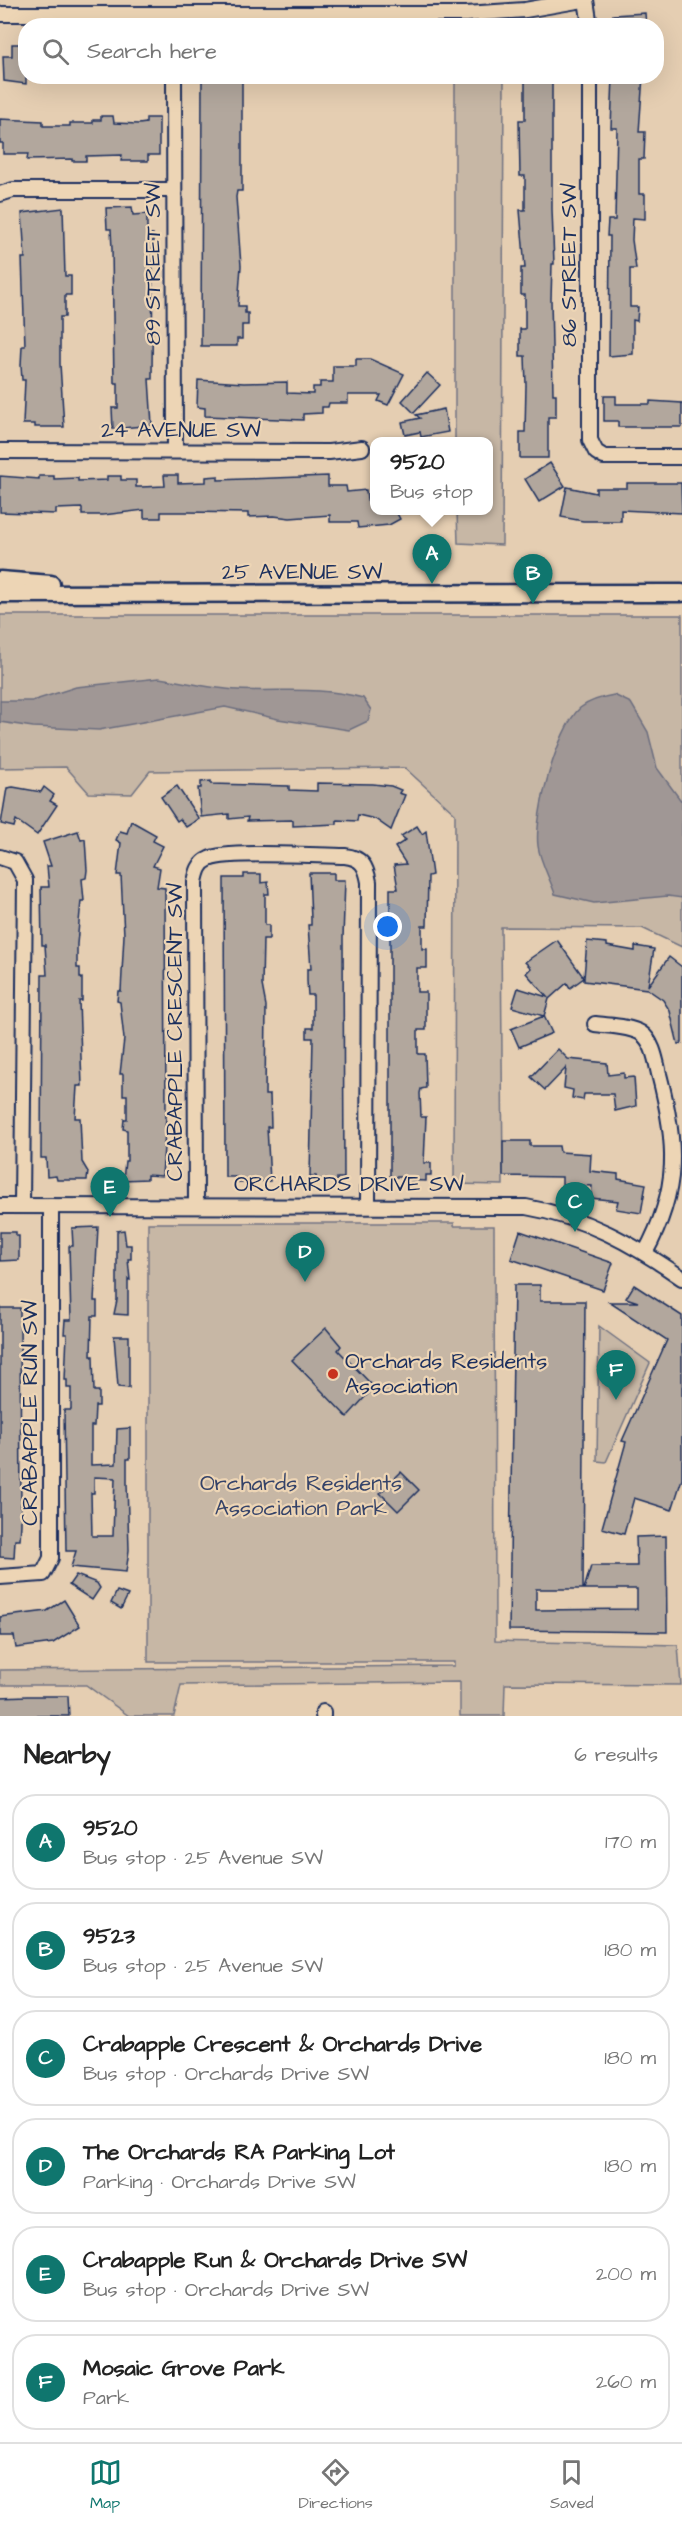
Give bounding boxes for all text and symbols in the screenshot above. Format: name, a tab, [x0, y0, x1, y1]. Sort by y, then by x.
search box	[18, 18, 664, 84]
icon: search	[39, 35, 72, 68]
text: Search here	[87, 36, 217, 67]
street label: 89 STREET SW	[138, 182, 169, 345]
street label: 86 STREET SW	[554, 183, 585, 347]
street label: 24 AVENUE SW	[101, 415, 261, 446]
popup	[370, 437, 493, 515]
text: 9520	[390, 447, 445, 478]
text: Bus stop	[390, 478, 473, 506]
pin: A	[412, 534, 452, 584]
pin: B	[514, 554, 552, 604]
street label: 25 AVENUE SW	[222, 557, 383, 588]
street label: CRABAPPLE CRESCENT SW	[160, 883, 191, 1181]
your location	[373, 912, 402, 941]
pin: E	[90, 1168, 130, 1217]
street label: ORCHARDS DRIVE SW	[234, 1169, 464, 1200]
pin: C	[556, 1182, 594, 1232]
pin: D	[286, 1232, 324, 1282]
street label: CRABAPPLE RUN SW	[15, 1300, 46, 1526]
place label: Orchards Residents Association	[345, 1346, 547, 1402]
pin: F	[596, 1350, 636, 1400]
marker: Orchards Residents Association	[326, 1367, 340, 1381]
park label: Orchards Residents Association Park	[200, 1468, 402, 1524]
text: Nearby	[24, 1737, 111, 1773]
text: 6 results	[574, 1741, 658, 1769]
text: 9520	[83, 1813, 138, 1844]
text: A	[39, 1828, 52, 1856]
text: 170 m	[605, 1828, 656, 1856]
text: Bus stop · 25 Avenue SW	[83, 1844, 323, 1872]
text: 9523	[83, 1921, 135, 1952]
text: B	[38, 1936, 53, 1964]
text: 180 m	[604, 1936, 656, 1964]
text: Bus stop · 25 Avenue SW	[83, 1952, 323, 1980]
text: Crabapple Crescent & Orchards Drive	[83, 2029, 482, 2060]
text: C	[38, 2044, 53, 2072]
text: 180 m	[604, 2044, 656, 2072]
text: Bus stop · Orchards Drive SW	[83, 2060, 369, 2088]
text: The Orchards RA Parking Lot	[83, 2137, 395, 2168]
text: D	[39, 2152, 52, 2180]
text: 180 m	[604, 2152, 656, 2180]
text: Parking · Orchards Drive SW	[83, 2168, 356, 2196]
text: Crabapple Run & Orchards Drive SW	[83, 2245, 467, 2276]
text: E	[40, 2260, 51, 2288]
text: 200 m	[596, 2260, 656, 2288]
text: Bus stop · Orchards Drive SW	[83, 2276, 369, 2304]
text: Mosaic Grove Park	[83, 2353, 285, 2384]
text: F	[39, 2368, 52, 2396]
text: 260 m	[596, 2368, 656, 2396]
text: Park	[83, 2384, 129, 2412]
tab: Map	[89, 2456, 122, 2514]
tab: Directions	[299, 2456, 373, 2514]
tab: Saved	[550, 2456, 593, 2514]

